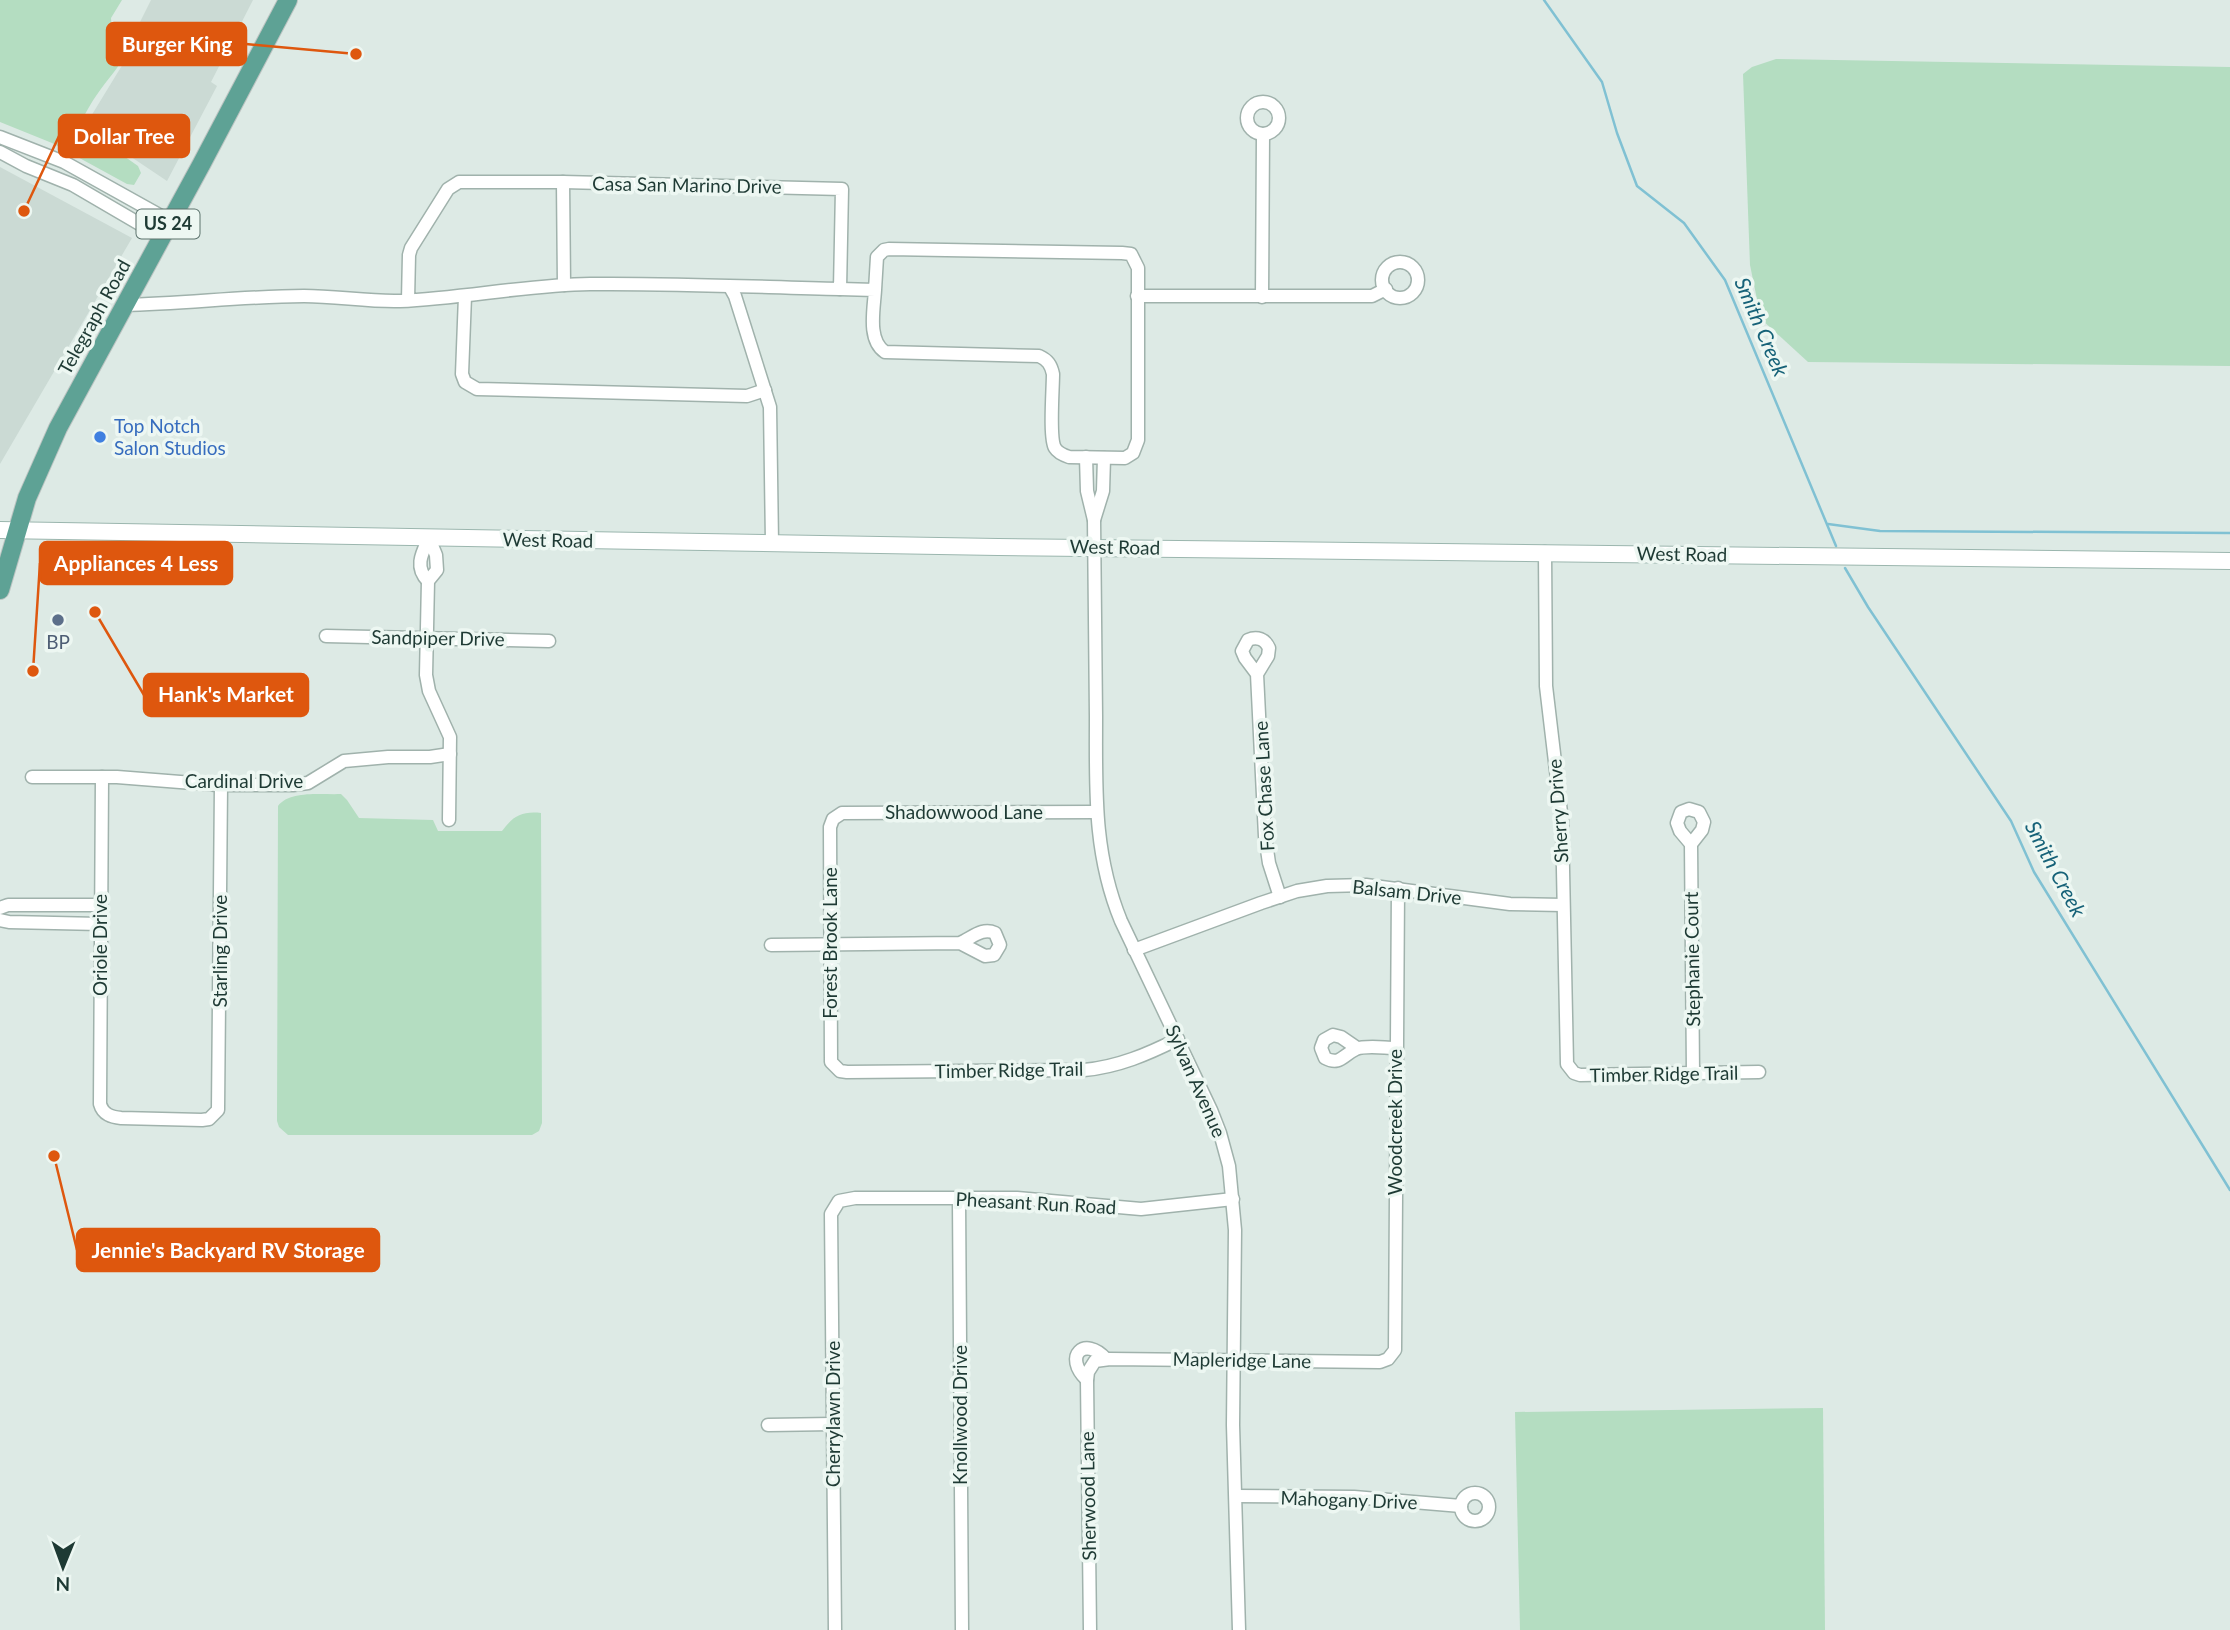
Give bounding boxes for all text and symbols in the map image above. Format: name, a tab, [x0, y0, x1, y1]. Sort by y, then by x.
callout: Burger King	[107, 23, 246, 65]
text: Burger King	[122, 31, 232, 56]
callout: Dollar Tree	[59, 115, 189, 157]
text: Dollar Tree	[73, 123, 175, 148]
street label: Casa San Marino Drive	[592, 171, 782, 198]
road number: US 24	[136, 210, 200, 238]
street label: Telegraph Road	[53, 255, 135, 378]
water label: Smith Creek	[1730, 273, 1795, 381]
place label: Top Notch Salon Studios	[114, 414, 226, 459]
marker: Top Notch Salon Studios	[92, 429, 108, 445]
street label: West Road	[502, 527, 594, 552]
street label: West Road	[1069, 534, 1161, 559]
street label: West Road	[1636, 541, 1728, 566]
callout: Appliances 4 Less	[40, 542, 232, 584]
text: Appliances 4 Less	[53, 550, 218, 575]
marker: BP	[50, 612, 66, 628]
street label: Sandpiper Drive	[371, 625, 505, 650]
place label: BP	[46, 630, 70, 653]
callout: Hank's Market	[144, 674, 308, 716]
text: Hank's Market	[158, 681, 294, 706]
street label: Fox Chase Lane	[1249, 720, 1278, 852]
street label: Sherry Drive	[1542, 758, 1573, 864]
street label: Cardinal Drive	[185, 769, 303, 792]
street label: Shadowwood Lane	[885, 800, 1043, 823]
water label: Smith Creek	[2021, 816, 2093, 921]
street label: Forest Brook Lane	[818, 867, 841, 1019]
street label: Balsam Drive	[1351, 874, 1463, 909]
street label: Stephanie Court	[1679, 891, 1704, 1027]
street label: Oriole Drive	[88, 894, 111, 996]
street label: Starling Drive	[208, 895, 231, 1007]
street label: Sylvan Avenue	[1161, 1021, 1232, 1141]
street label: Woodcreek Drive	[1383, 1049, 1406, 1195]
street label: Timber Ridge Trail	[934, 1057, 1084, 1082]
street label: Timber Ridge Trail	[1589, 1061, 1739, 1086]
street label: Pheasant Run Road	[955, 1187, 1117, 1218]
callout: Jennie's Backyard RV Storage	[77, 1229, 379, 1271]
text: Jennie's Backyard RV Storage	[91, 1237, 365, 1262]
street label: Cherrylawn Drive	[821, 1341, 844, 1487]
street label: Knollwood Drive	[948, 1345, 971, 1485]
street label: Mapleridge Lane	[1173, 1347, 1311, 1372]
street label: Sherwood Lane	[1075, 1431, 1100, 1561]
street label: Mahogany Drive	[1280, 1486, 1418, 1513]
north arrow	[28, 1532, 98, 1602]
text: N	[55, 1573, 70, 1596]

